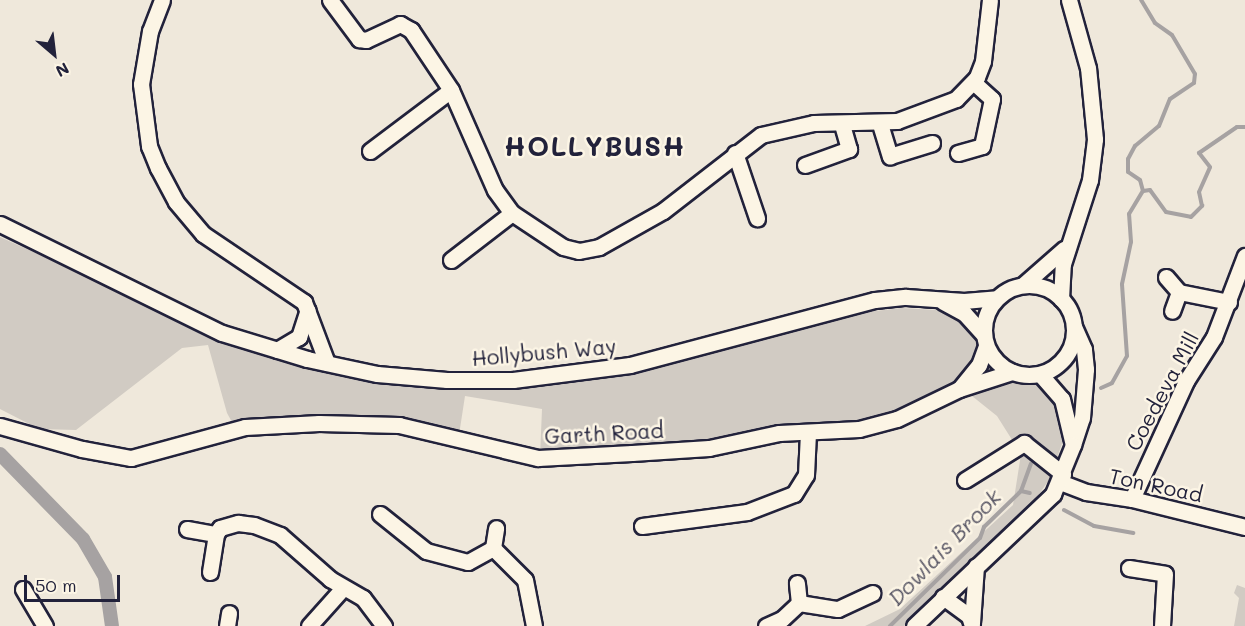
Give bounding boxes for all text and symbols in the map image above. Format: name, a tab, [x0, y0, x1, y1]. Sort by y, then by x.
north arrow	[24, 24, 84, 84]
text: N	[52, 58, 73, 82]
district label: HOLLYBUSH	[504, 130, 686, 162]
street label: Coedeva Mill	[1120, 327, 1204, 455]
street label: Hollybush Way	[471, 333, 617, 371]
street label: Garth Road	[544, 417, 664, 449]
street label: Ton Road	[1107, 463, 1205, 507]
water label: Dowlais Brook	[882, 483, 1006, 611]
scale bar	[27, 563, 123, 601]
text: 50 m	[35, 573, 77, 597]

